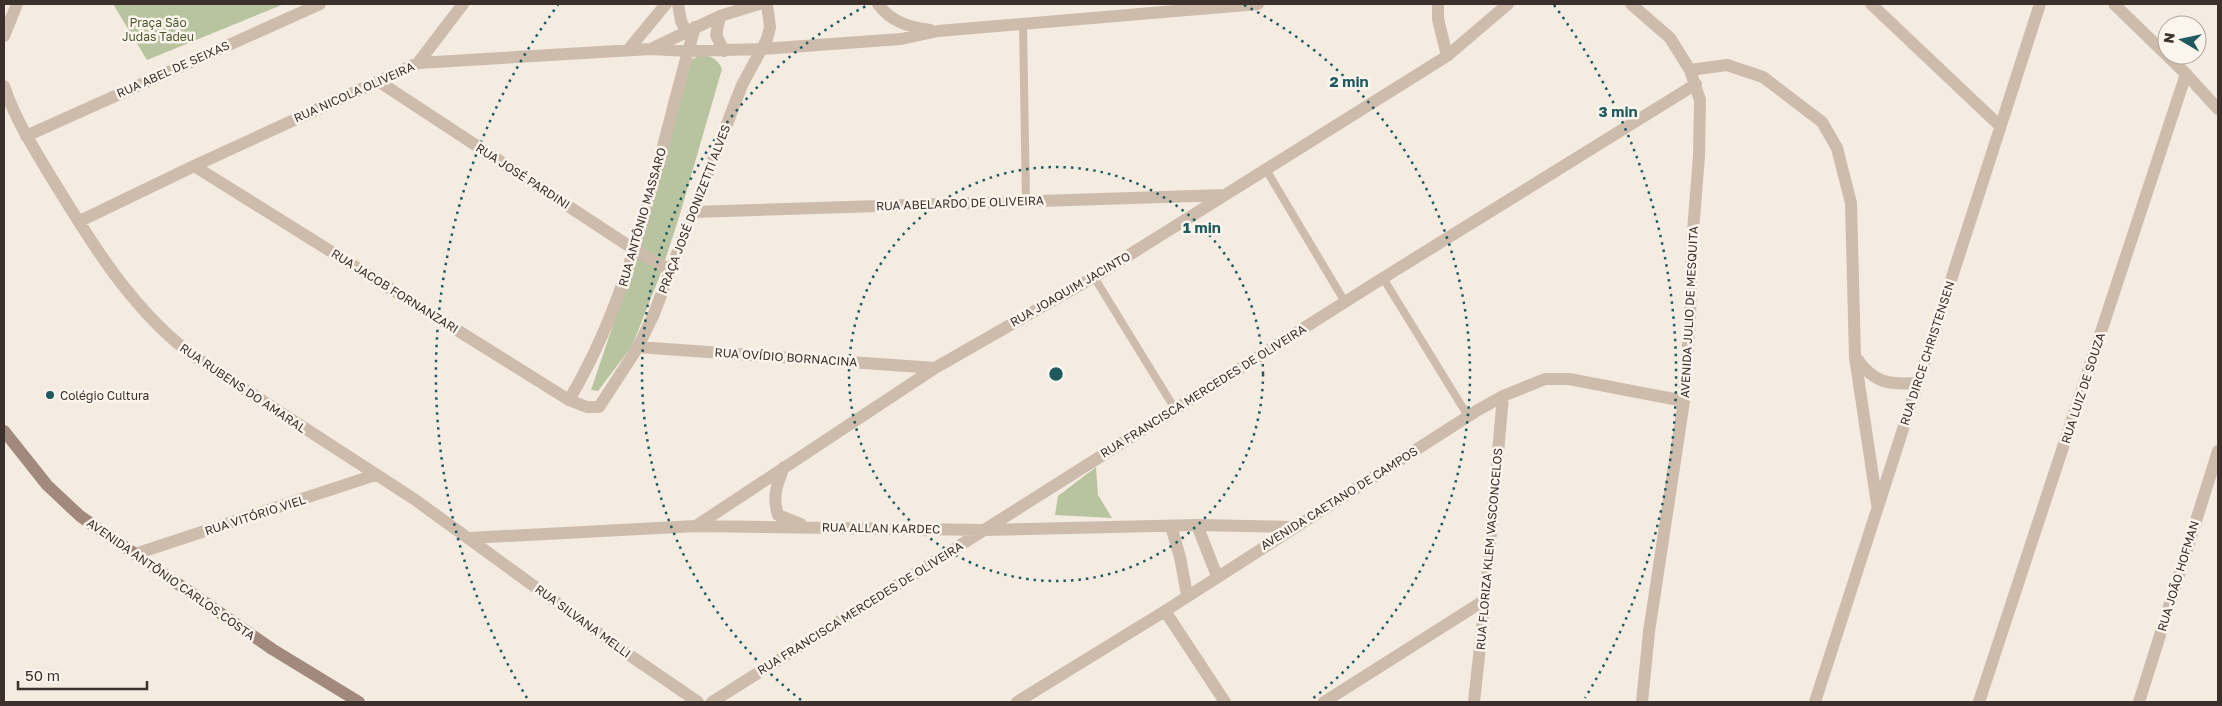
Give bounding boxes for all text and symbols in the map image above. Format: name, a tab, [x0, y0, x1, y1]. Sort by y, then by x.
park label: Praça São Judas Tadeu	[122, 15, 194, 44]
north arrow	[2157, 15, 2207, 65]
text: N	[2159, 31, 2178, 44]
street label: RUA ABEL DE SEIXAS	[114, 37, 232, 101]
street label: RUA NICOLA OLIVEIRA	[291, 59, 417, 125]
text: 2 min	[1329, 72, 1369, 90]
text: 3 min	[1598, 102, 1638, 120]
street label: PRAÇA JOSÉ DONIZETTI ALVES	[655, 122, 733, 296]
street label: RUA JOSÉ PARDINI	[473, 140, 573, 212]
street label: RUA ANTÔNIO MASSARO	[615, 146, 669, 288]
street label: RUA ABELARDO DE OLIVEIRA	[876, 193, 1044, 213]
text: 1 min	[1183, 218, 1221, 236]
street label: AVENIDA JULIO DE MESQUITA	[1677, 226, 1701, 398]
street label: RUA JACOB FORNANZARI	[329, 246, 461, 336]
street label: RUA JOAQUIM JACINTO	[1007, 248, 1133, 330]
street label: RUA DIRCE CHRISTENSEN	[1897, 279, 1957, 427]
street label: RUA FRANCISCA MERCEDES DE OLIVEIRA	[1097, 321, 1309, 461]
street label: RUA LUIZ DE SOUZA	[2058, 331, 2108, 445]
street label: RUA RUBENS DO AMARAL	[177, 340, 309, 436]
street label: RUA OVÍDIO BORNACINA	[714, 345, 858, 369]
centre of rings	[1047, 365, 1065, 383]
place label: Colégio Cultura	[60, 388, 149, 403]
marker: Colégio Cultura	[44, 389, 56, 401]
street label: AVENIDA CAETANO DE CAMPOS	[1258, 443, 1421, 553]
street label: RUA FLORIZA KLEM VASCONCELOS	[1473, 447, 1505, 651]
street label: RUA VITÓRIO VIEL	[203, 492, 307, 538]
street label: AVENIDA ANTÔNIO CARLOS COSTA	[84, 515, 258, 643]
street label: RUA ALLAN KARDEC	[822, 519, 940, 537]
street label: RUA JOÃO HOFMAN	[2154, 519, 2202, 633]
street label: RUA FRANCISCA MERCEDES DE OLIVEIRA	[754, 538, 966, 678]
street label: RUA SILVANA MELLI	[532, 581, 634, 661]
scale bar	[18, 658, 146, 690]
text: 50 m	[25, 666, 60, 684]

